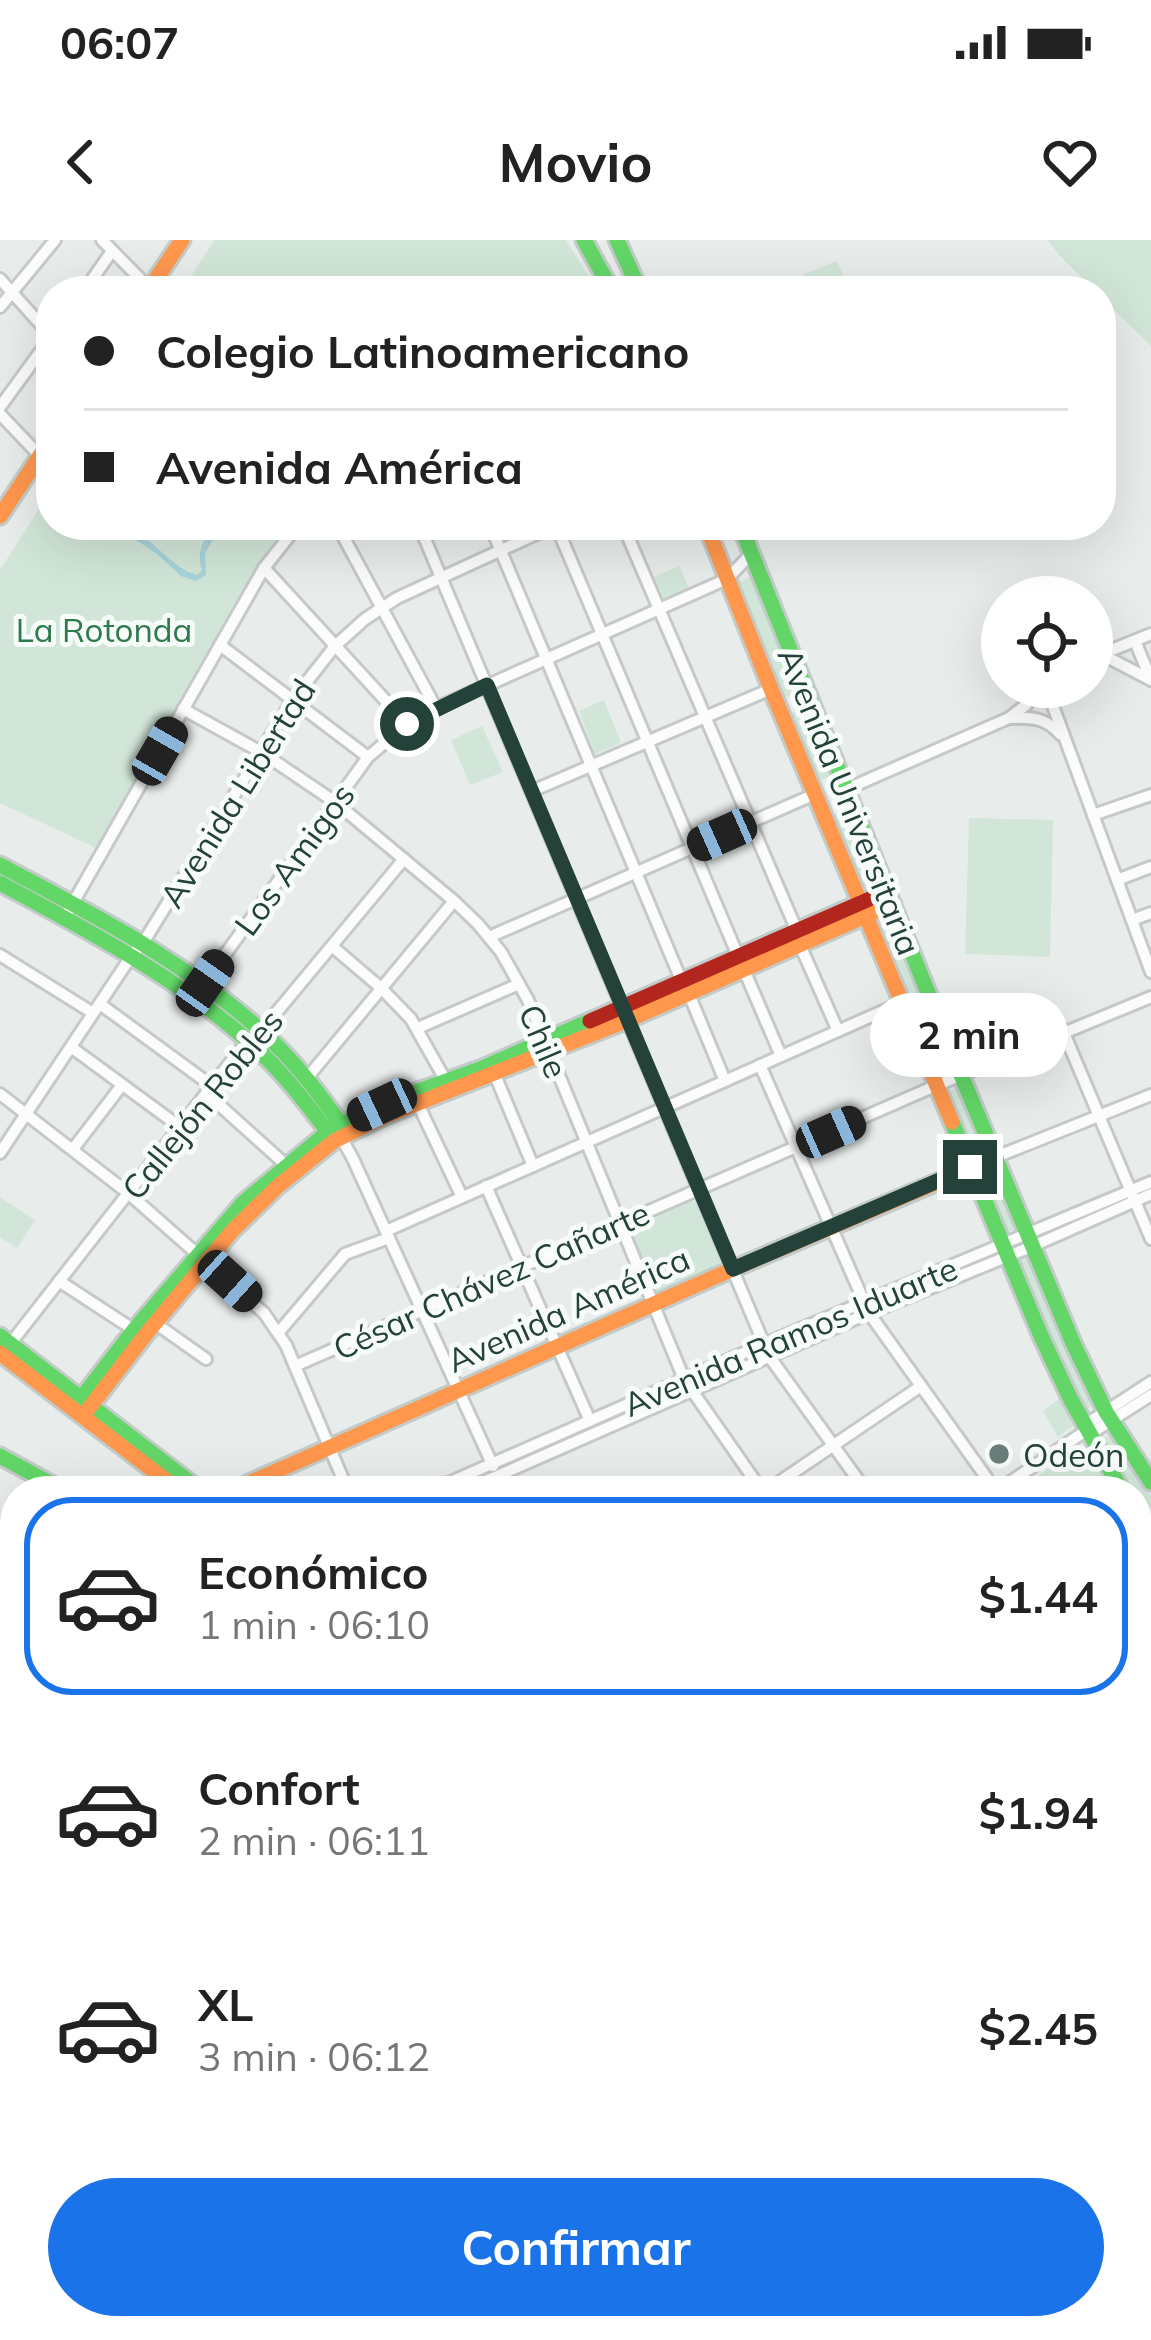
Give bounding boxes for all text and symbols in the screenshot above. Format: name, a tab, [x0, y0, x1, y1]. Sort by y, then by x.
text: 06:07	[60, 14, 179, 70]
text: Movio	[499, 128, 652, 196]
icon: back	[48, 129, 114, 195]
icon: heart	[1037, 129, 1103, 195]
text: Colegio Latinoamericano	[156, 323, 689, 379]
text: Avenida América	[156, 439, 523, 495]
map controls	[981, 576, 1113, 708]
button: locate	[981, 576, 1113, 708]
park label: La Rotonda	[16, 609, 192, 650]
street label: Avenida Universitaria	[770, 641, 930, 961]
street label: Avenida Libertad	[150, 671, 324, 915]
route start	[380, 697, 434, 751]
car	[126, 711, 194, 791]
street label: Los Amigos	[225, 775, 363, 943]
car	[682, 804, 762, 866]
car	[170, 943, 240, 1023]
callout: 2 min	[871, 993, 1069, 1077]
street label: Chile	[510, 998, 578, 1084]
street label: Callejón Robles	[113, 1000, 291, 1208]
text: 2 min	[918, 1010, 1020, 1059]
car	[342, 1073, 422, 1137]
car	[791, 1101, 871, 1163]
route end	[943, 1140, 997, 1194]
street label: César Chávez Cañarte	[326, 1192, 656, 1368]
street label: Avenida América	[440, 1237, 696, 1381]
car	[191, 1244, 269, 1318]
street label: Avenida Ramos Iduarte	[617, 1247, 963, 1425]
place label: Odeón	[1023, 1434, 1124, 1475]
marker: Odeón	[986, 1441, 1012, 1467]
icon: car	[54, 1542, 162, 1650]
text: Económico	[198, 1544, 428, 1600]
text: $1.44	[979, 1568, 1098, 1624]
text: 1 min · 06:10	[198, 1600, 430, 1649]
icon: car	[54, 1758, 162, 1866]
text: Confort	[198, 1760, 360, 1816]
text: $1.94	[979, 1784, 1098, 1840]
text: 2 min · 06:11	[198, 1816, 430, 1865]
icon: car	[54, 1974, 162, 2082]
text: XL	[198, 1976, 253, 2032]
text: $2.45	[979, 2000, 1098, 2056]
text: 3 min · 06:12	[198, 2032, 430, 2081]
button: Confirmar	[48, 2178, 1104, 2316]

